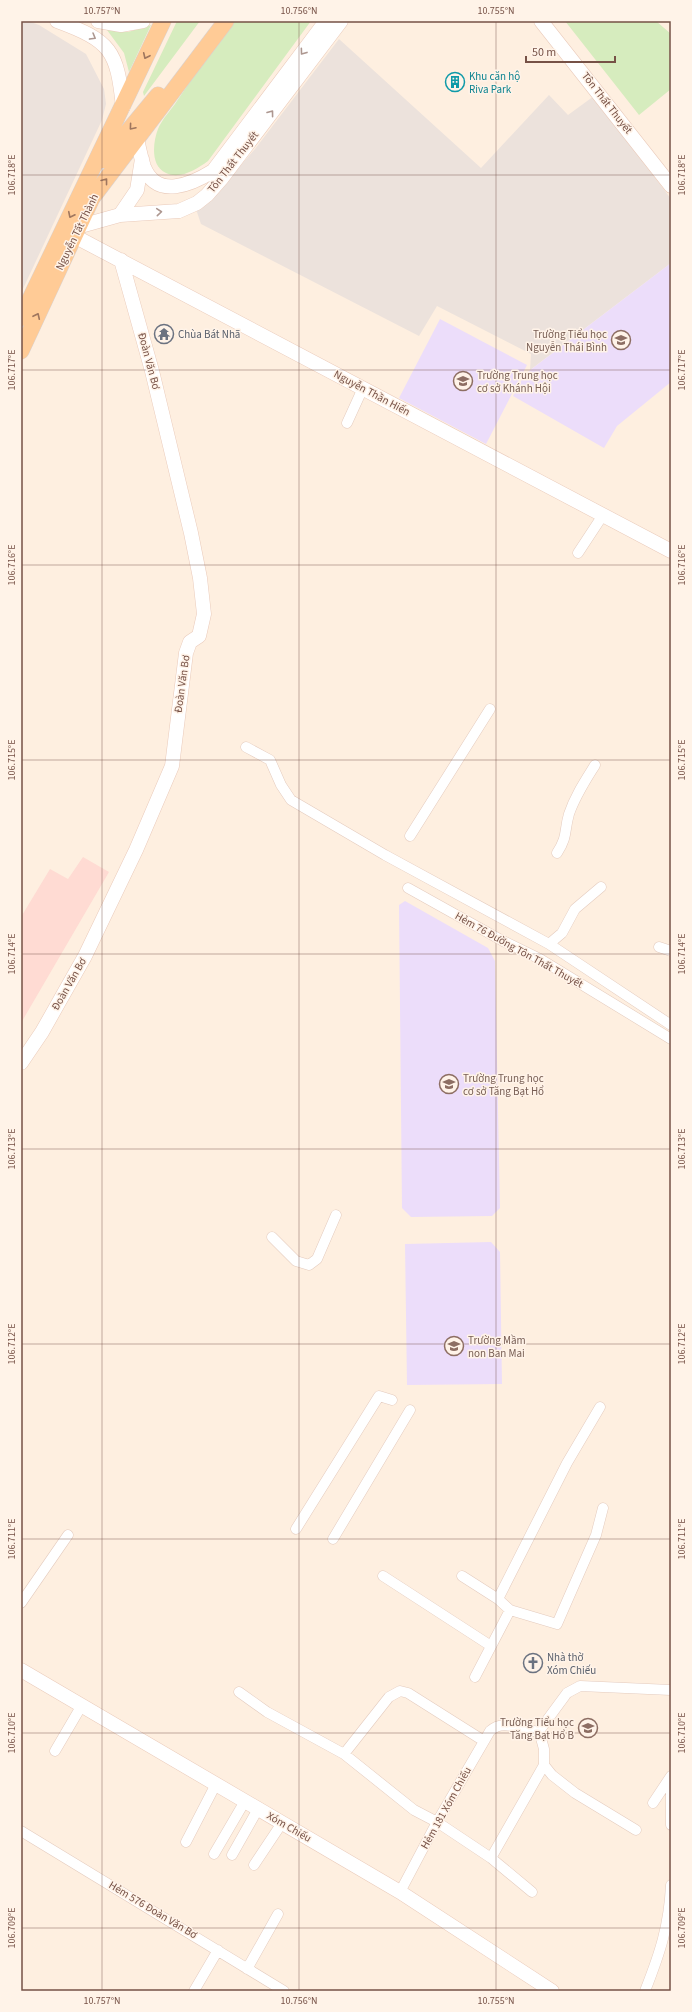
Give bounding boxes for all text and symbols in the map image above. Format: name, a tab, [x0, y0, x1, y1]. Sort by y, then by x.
text: 10.757°N	[83, 4, 121, 18]
text: 10.756°N	[280, 4, 318, 18]
text: 10.755°N	[477, 4, 515, 18]
one-way arrow	[89, 32, 96, 39]
scale bar	[526, 38, 615, 64]
text: 50 m	[532, 44, 556, 61]
one-way arrow	[301, 48, 308, 55]
one-way arrow	[143, 52, 151, 60]
place label: Khu căn hộ Riva Park	[469, 69, 520, 97]
street label: Tôn Thất Thuyết	[578, 69, 636, 137]
building icon: Khu căn hộ Riva Park	[444, 71, 466, 93]
one-way arrow	[266, 111, 273, 118]
one-way arrow	[129, 122, 136, 129]
street label: Tôn Thất Thuyết	[204, 128, 262, 196]
text: 106.718°E	[5, 155, 19, 195]
text: 106.718°E	[675, 155, 689, 195]
one-way arrow	[100, 179, 107, 186]
street label: Nguyễn Tất Thành	[52, 191, 102, 273]
one-way arrow	[156, 208, 162, 217]
one-way arrow	[68, 211, 76, 218]
one-way arrow	[32, 312, 40, 320]
temple icon: Chùa Bát Nhã	[153, 323, 175, 345]
place label: Chùa Bát Nhã	[178, 327, 240, 342]
place label: Trường Tiểu học Nguyễn Thái Bình	[526, 327, 607, 355]
school or university icon: Trường Tiểu học Nguyễn Thái Bình	[610, 329, 632, 351]
street label: Đoàn Văn Bơ	[134, 331, 164, 391]
text: 106.717°E	[5, 350, 19, 390]
text: 106.717°E	[675, 350, 689, 390]
street label: Nguyễn Thần Hiến	[331, 367, 413, 419]
place label: Trường Trung học cơ sở Khánh Hội	[477, 368, 558, 396]
school or university icon: Trường Trung học cơ sở Khánh Hội	[452, 370, 474, 392]
text: 106.716°E	[5, 545, 19, 585]
text: 106.716°E	[675, 545, 689, 585]
street label: Đoàn Văn Bơ	[171, 654, 193, 714]
text: 106.715°E	[5, 740, 19, 780]
text: 106.715°E	[675, 740, 689, 780]
street label: Hẻm 76 Đường Tôn Thất Thuyết	[452, 908, 586, 992]
text: 106.714°E	[5, 934, 19, 974]
text: 106.714°E	[675, 934, 689, 974]
street label: Đoàn Văn Bơ	[48, 955, 90, 1013]
place label: Trường Trung học cơ sở Tăng Bạt Hổ	[463, 1071, 544, 1099]
school or university icon: Trường Trung học cơ sở Tăng Bạt Hổ	[438, 1073, 460, 1095]
text: 106.713°E	[5, 1129, 19, 1169]
text: 106.713°E	[675, 1129, 689, 1169]
text: 106.712°E	[5, 1324, 19, 1364]
text: 106.712°E	[675, 1324, 689, 1364]
place label: Trường Mầm non Ban Mai	[468, 1333, 526, 1361]
school or university icon: Trường Mầm non Ban Mai	[443, 1335, 465, 1357]
text: 106.711°E	[5, 1519, 19, 1559]
text: 106.711°E	[675, 1519, 689, 1559]
place label: Nhà thờ Xóm Chiếu	[547, 1650, 596, 1678]
church icon: Nhà thờ Xóm Chiếu	[522, 1652, 544, 1674]
text: 106.710°E	[5, 1713, 19, 1753]
text: 106.710°E	[675, 1713, 689, 1753]
place label: Trường Tiểu học Tăng Bạt Hổ B	[500, 1715, 575, 1743]
school or university icon: Trường Tiểu học Tăng Bạt Hổ B	[577, 1717, 599, 1739]
street label: Hẻm 181 Xóm Chiếu	[417, 1764, 475, 1852]
street label: Xóm Chiếu	[264, 1808, 314, 1846]
street label: Hẻm 576 Đoàn Văn Bơ	[106, 1878, 200, 1942]
text: 106.709°E	[5, 1908, 19, 1948]
text: 106.709°E	[675, 1908, 689, 1948]
text: 10.757°N	[83, 1994, 121, 2008]
text: 10.756°N	[280, 1994, 318, 2008]
text: 10.755°N	[477, 1994, 515, 2008]

